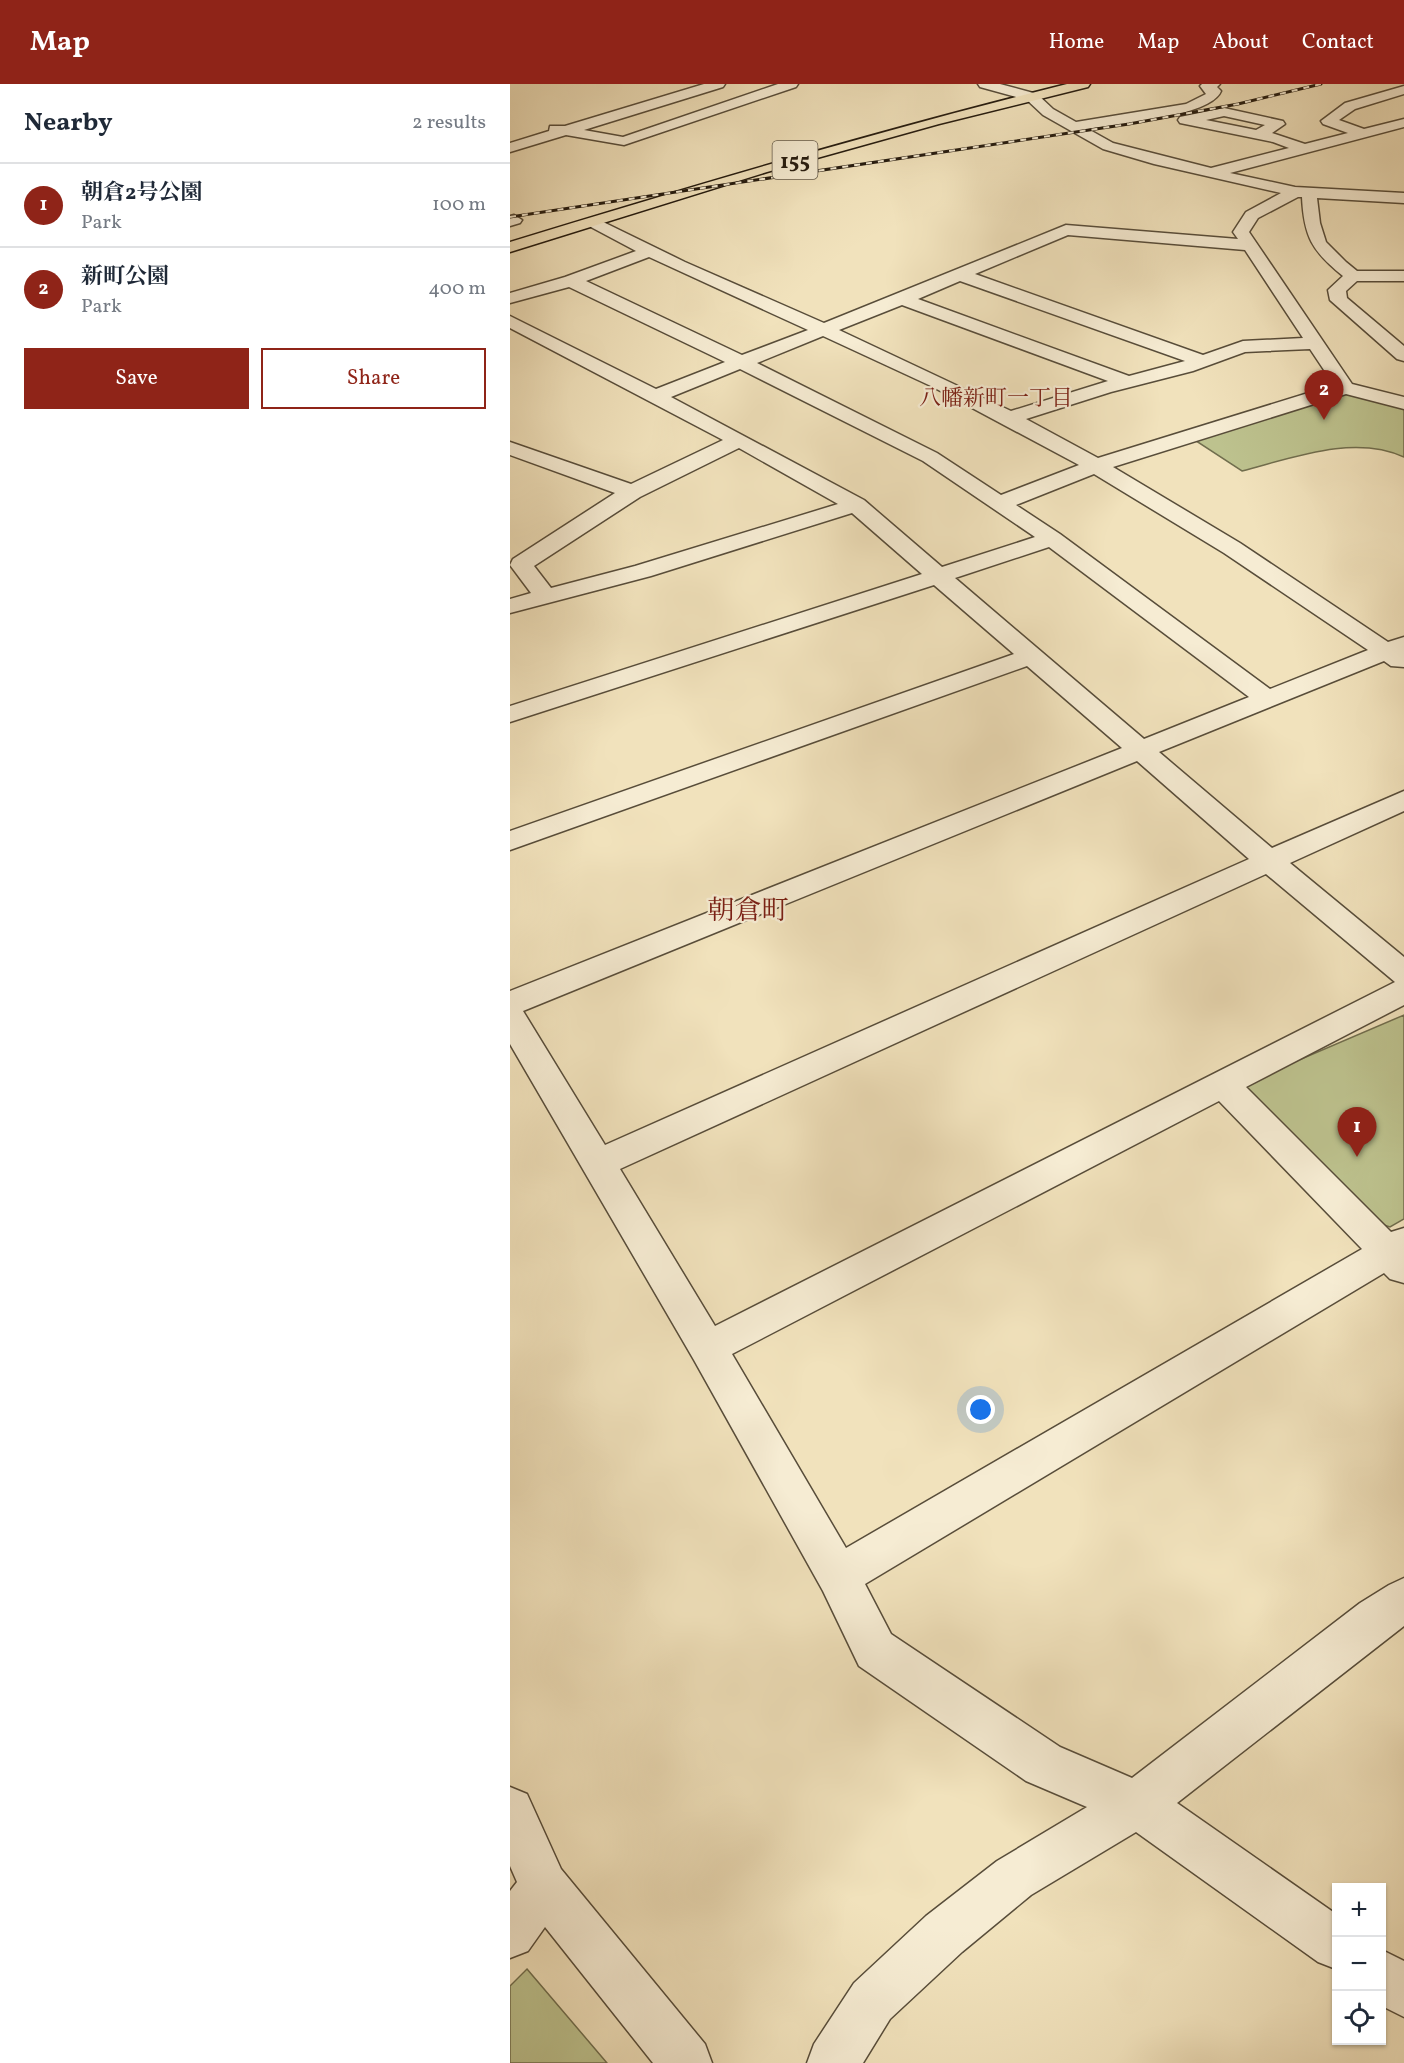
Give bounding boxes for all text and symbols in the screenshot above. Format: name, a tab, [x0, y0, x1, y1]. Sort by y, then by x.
text: Map	[30, 23, 90, 62]
text: Home	[1049, 28, 1104, 57]
text: Map	[1137, 28, 1179, 57]
text: About	[1212, 28, 1269, 57]
text: Contact	[1302, 28, 1374, 57]
text: Nearby	[24, 105, 113, 141]
text: 2 results	[412, 109, 486, 137]
road number: 155	[772, 141, 818, 179]
text: 朝倉2号公園	[81, 178, 202, 209]
text: 1	[39, 191, 48, 219]
text: 100 m	[432, 191, 486, 219]
text: Park	[81, 209, 122, 237]
text: 新町公園	[81, 262, 169, 293]
text: 2	[38, 275, 49, 303]
text: 400 m	[428, 275, 486, 303]
text: Park	[81, 293, 122, 321]
button: Save	[24, 348, 249, 409]
button: Share	[261, 348, 486, 409]
pin: 2	[1304, 370, 1344, 420]
district label: 八幡新町一丁目	[919, 384, 1073, 415]
district label: 朝倉町	[708, 893, 789, 931]
pin: 1	[1338, 1108, 1376, 1157]
your location	[966, 1395, 995, 1424]
map controls	[1332, 1883, 1386, 2045]
button: +	[1332, 1883, 1386, 1937]
button: −	[1332, 1937, 1386, 1991]
button: locate	[1332, 1991, 1386, 2045]

